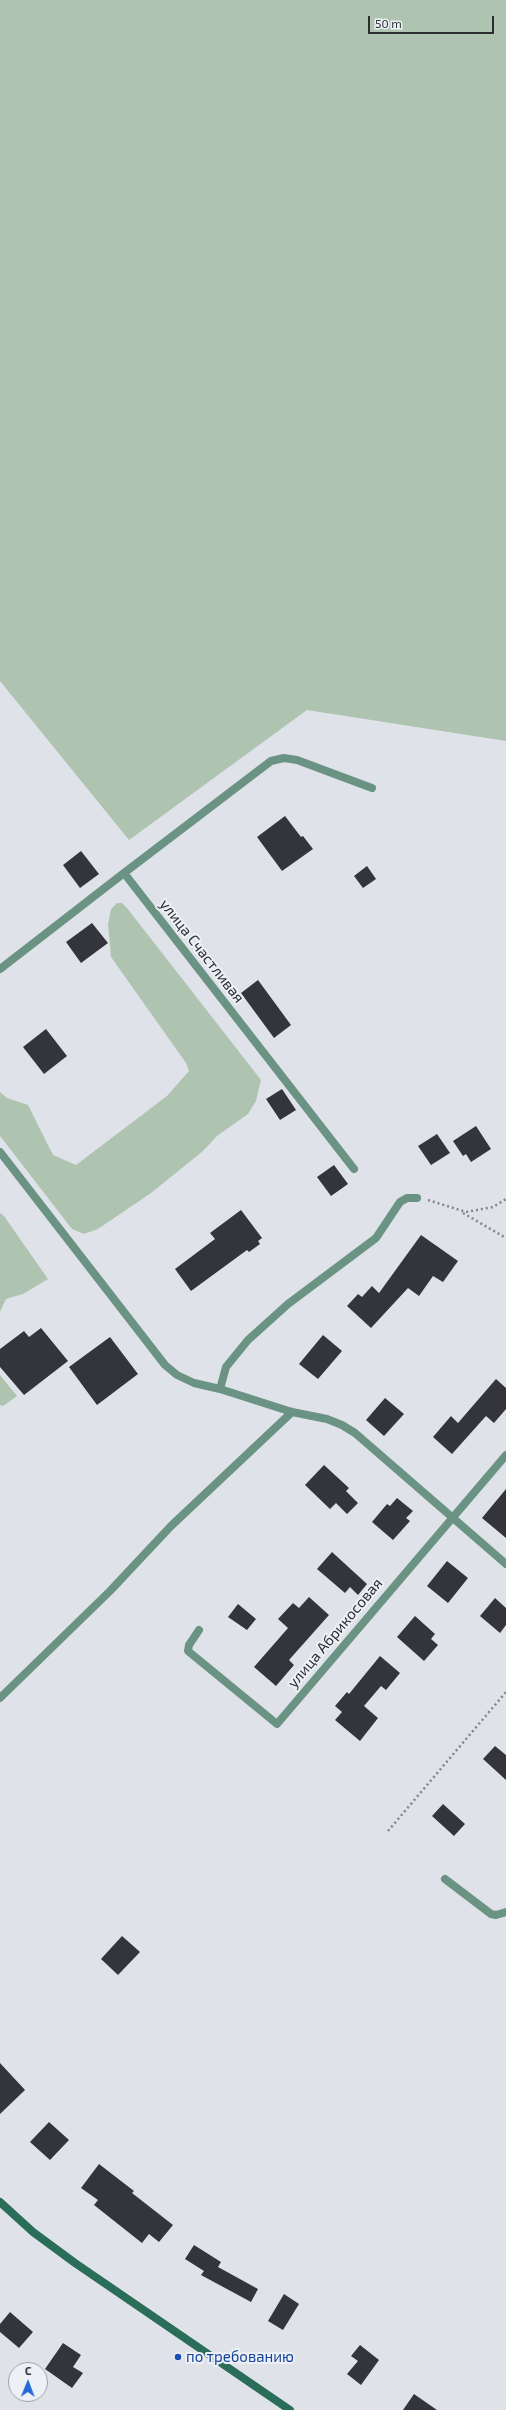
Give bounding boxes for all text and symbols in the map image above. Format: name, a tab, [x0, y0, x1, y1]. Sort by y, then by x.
scale bar	[370, 8, 496, 34]
text: 50 m	[375, 16, 402, 30]
street label: улица Счастливая	[156, 896, 248, 1006]
street label: улица Абрикосовая	[284, 1574, 386, 1692]
place label: по требованию	[186, 2348, 294, 2366]
marker: по требованию	[173, 2352, 183, 2362]
north arrow	[8, 2362, 48, 2402]
text: С	[25, 2364, 32, 2377]

